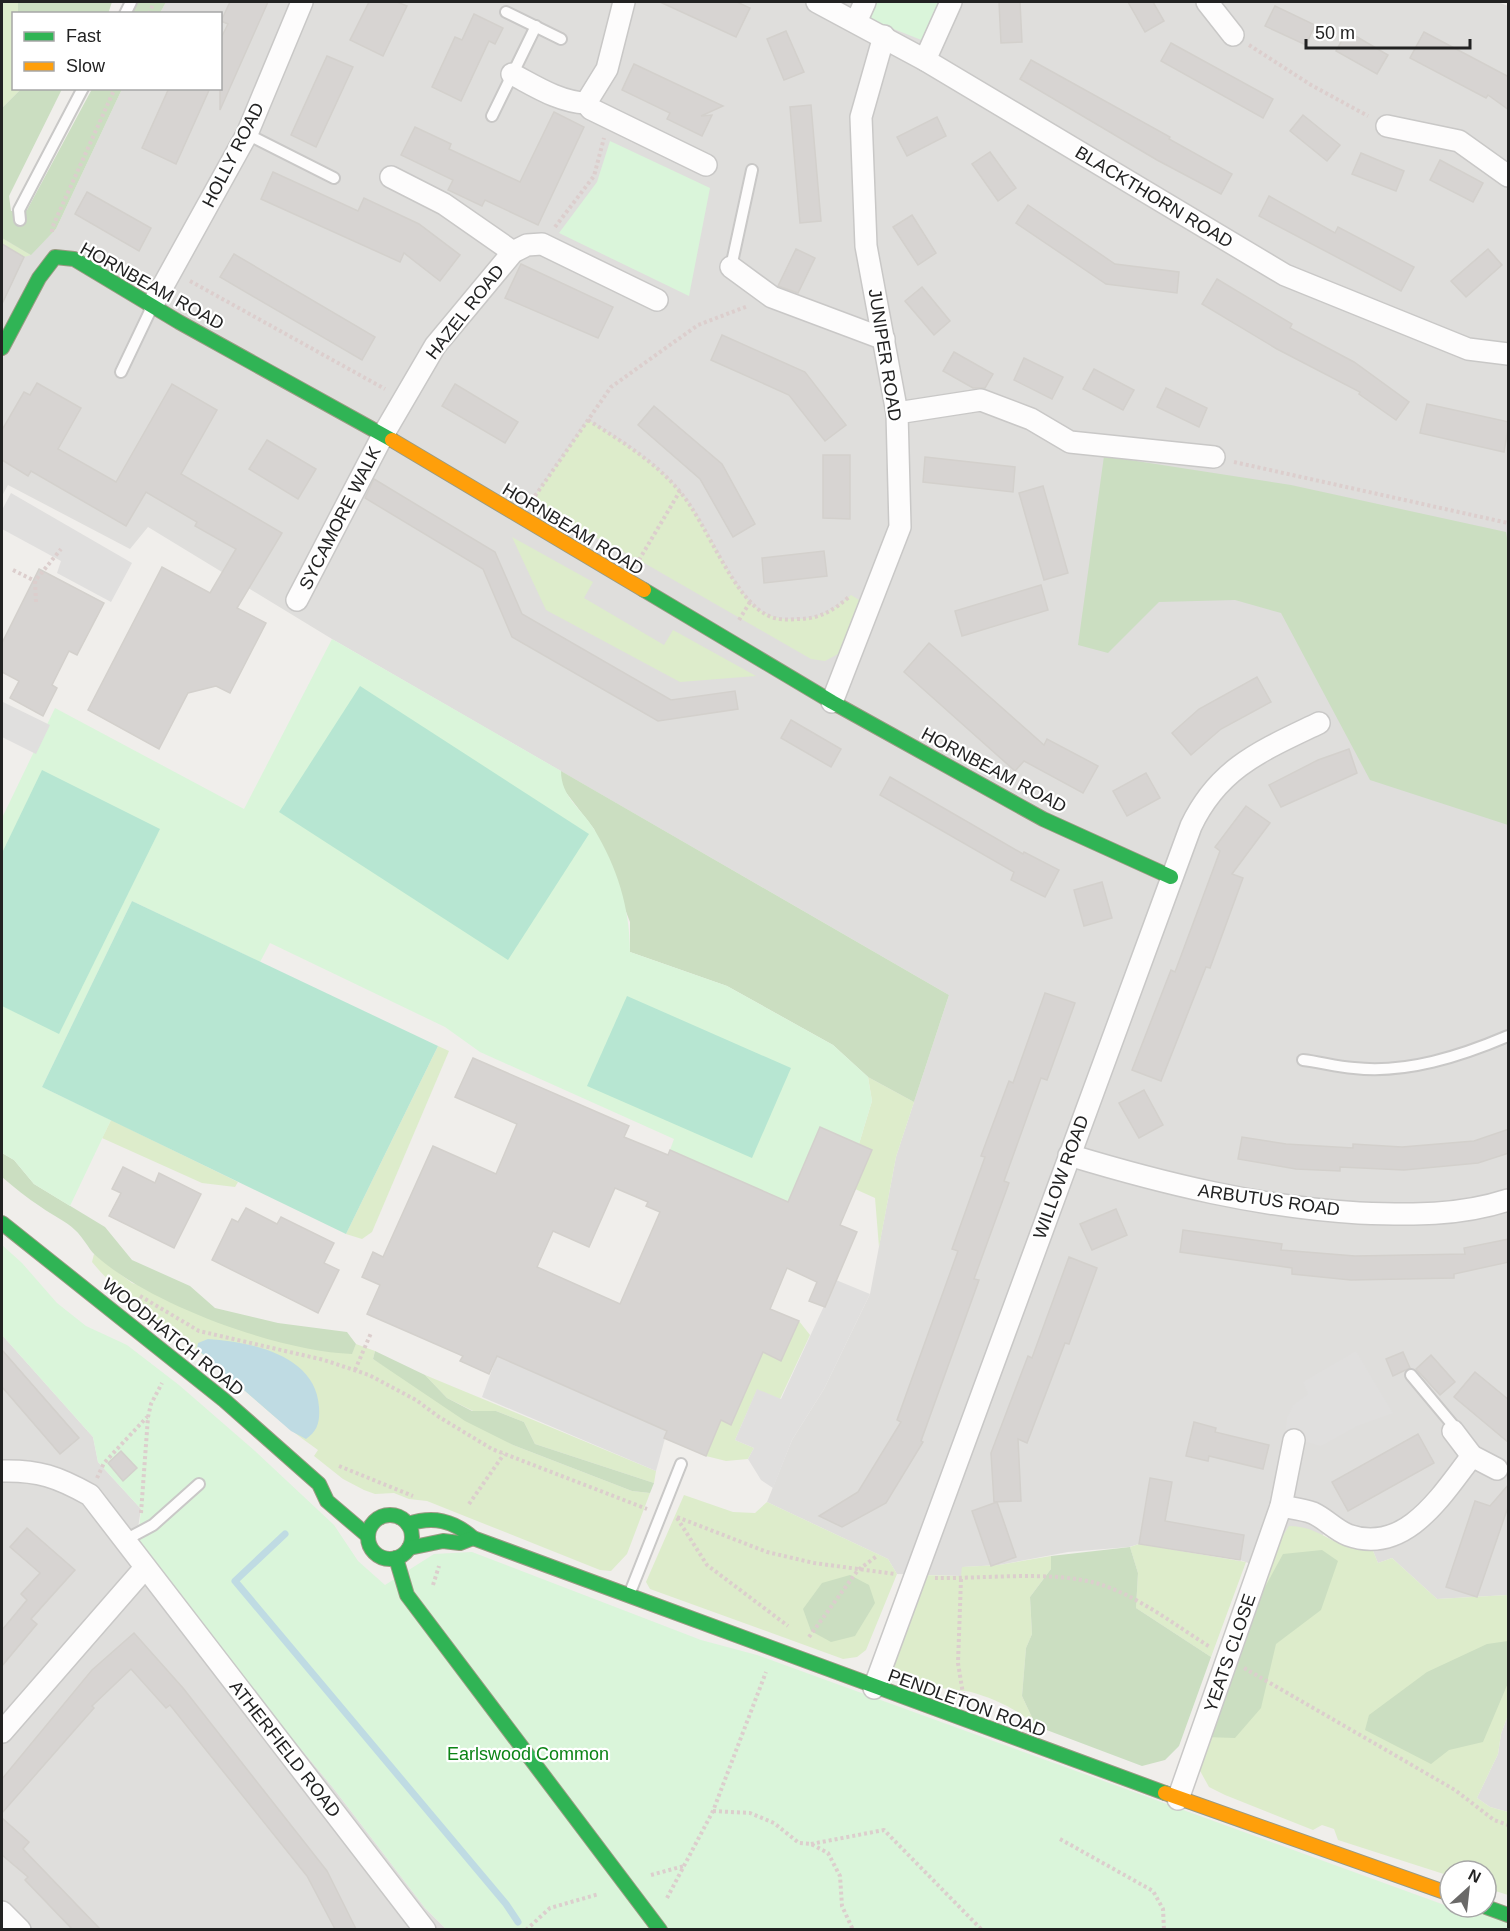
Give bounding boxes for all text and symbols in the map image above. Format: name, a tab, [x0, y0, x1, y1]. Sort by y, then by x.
legend	[12, 12, 222, 90]
scale bar	[1306, 12, 1470, 50]
text: 50 m	[1315, 23, 1355, 43]
text: Fast	[66, 26, 101, 46]
text: Slow	[66, 56, 106, 76]
street label: HOLLY ROAD	[198, 100, 268, 210]
street label: BLACKTHORN ROAD	[1072, 142, 1236, 252]
street label: HORNBEAM ROAD	[77, 238, 227, 334]
street label: HAZEL ROAD	[422, 261, 508, 363]
street label: JUNIPER ROAD	[865, 287, 905, 423]
street label: SYCAMORE WALK	[295, 443, 385, 593]
street label: HORNBEAM ROAD	[499, 479, 647, 579]
street label: HORNBEAM ROAD	[918, 723, 1070, 817]
street label: WILLOW ROAD	[1029, 1112, 1093, 1242]
street label: ARBUTUS ROAD	[1197, 1180, 1341, 1220]
street label: WOODHATCH ROAD	[98, 1274, 248, 1400]
street label: YEATS CLOSE	[1200, 1591, 1260, 1715]
street label: PENDLETON ROAD	[885, 1665, 1049, 1741]
street label: ATHERFIELD ROAD	[226, 1677, 344, 1821]
park label: Earlswood Common	[447, 1744, 609, 1764]
north arrow	[1438, 1859, 1498, 1919]
text: N	[1466, 1866, 1484, 1886]

